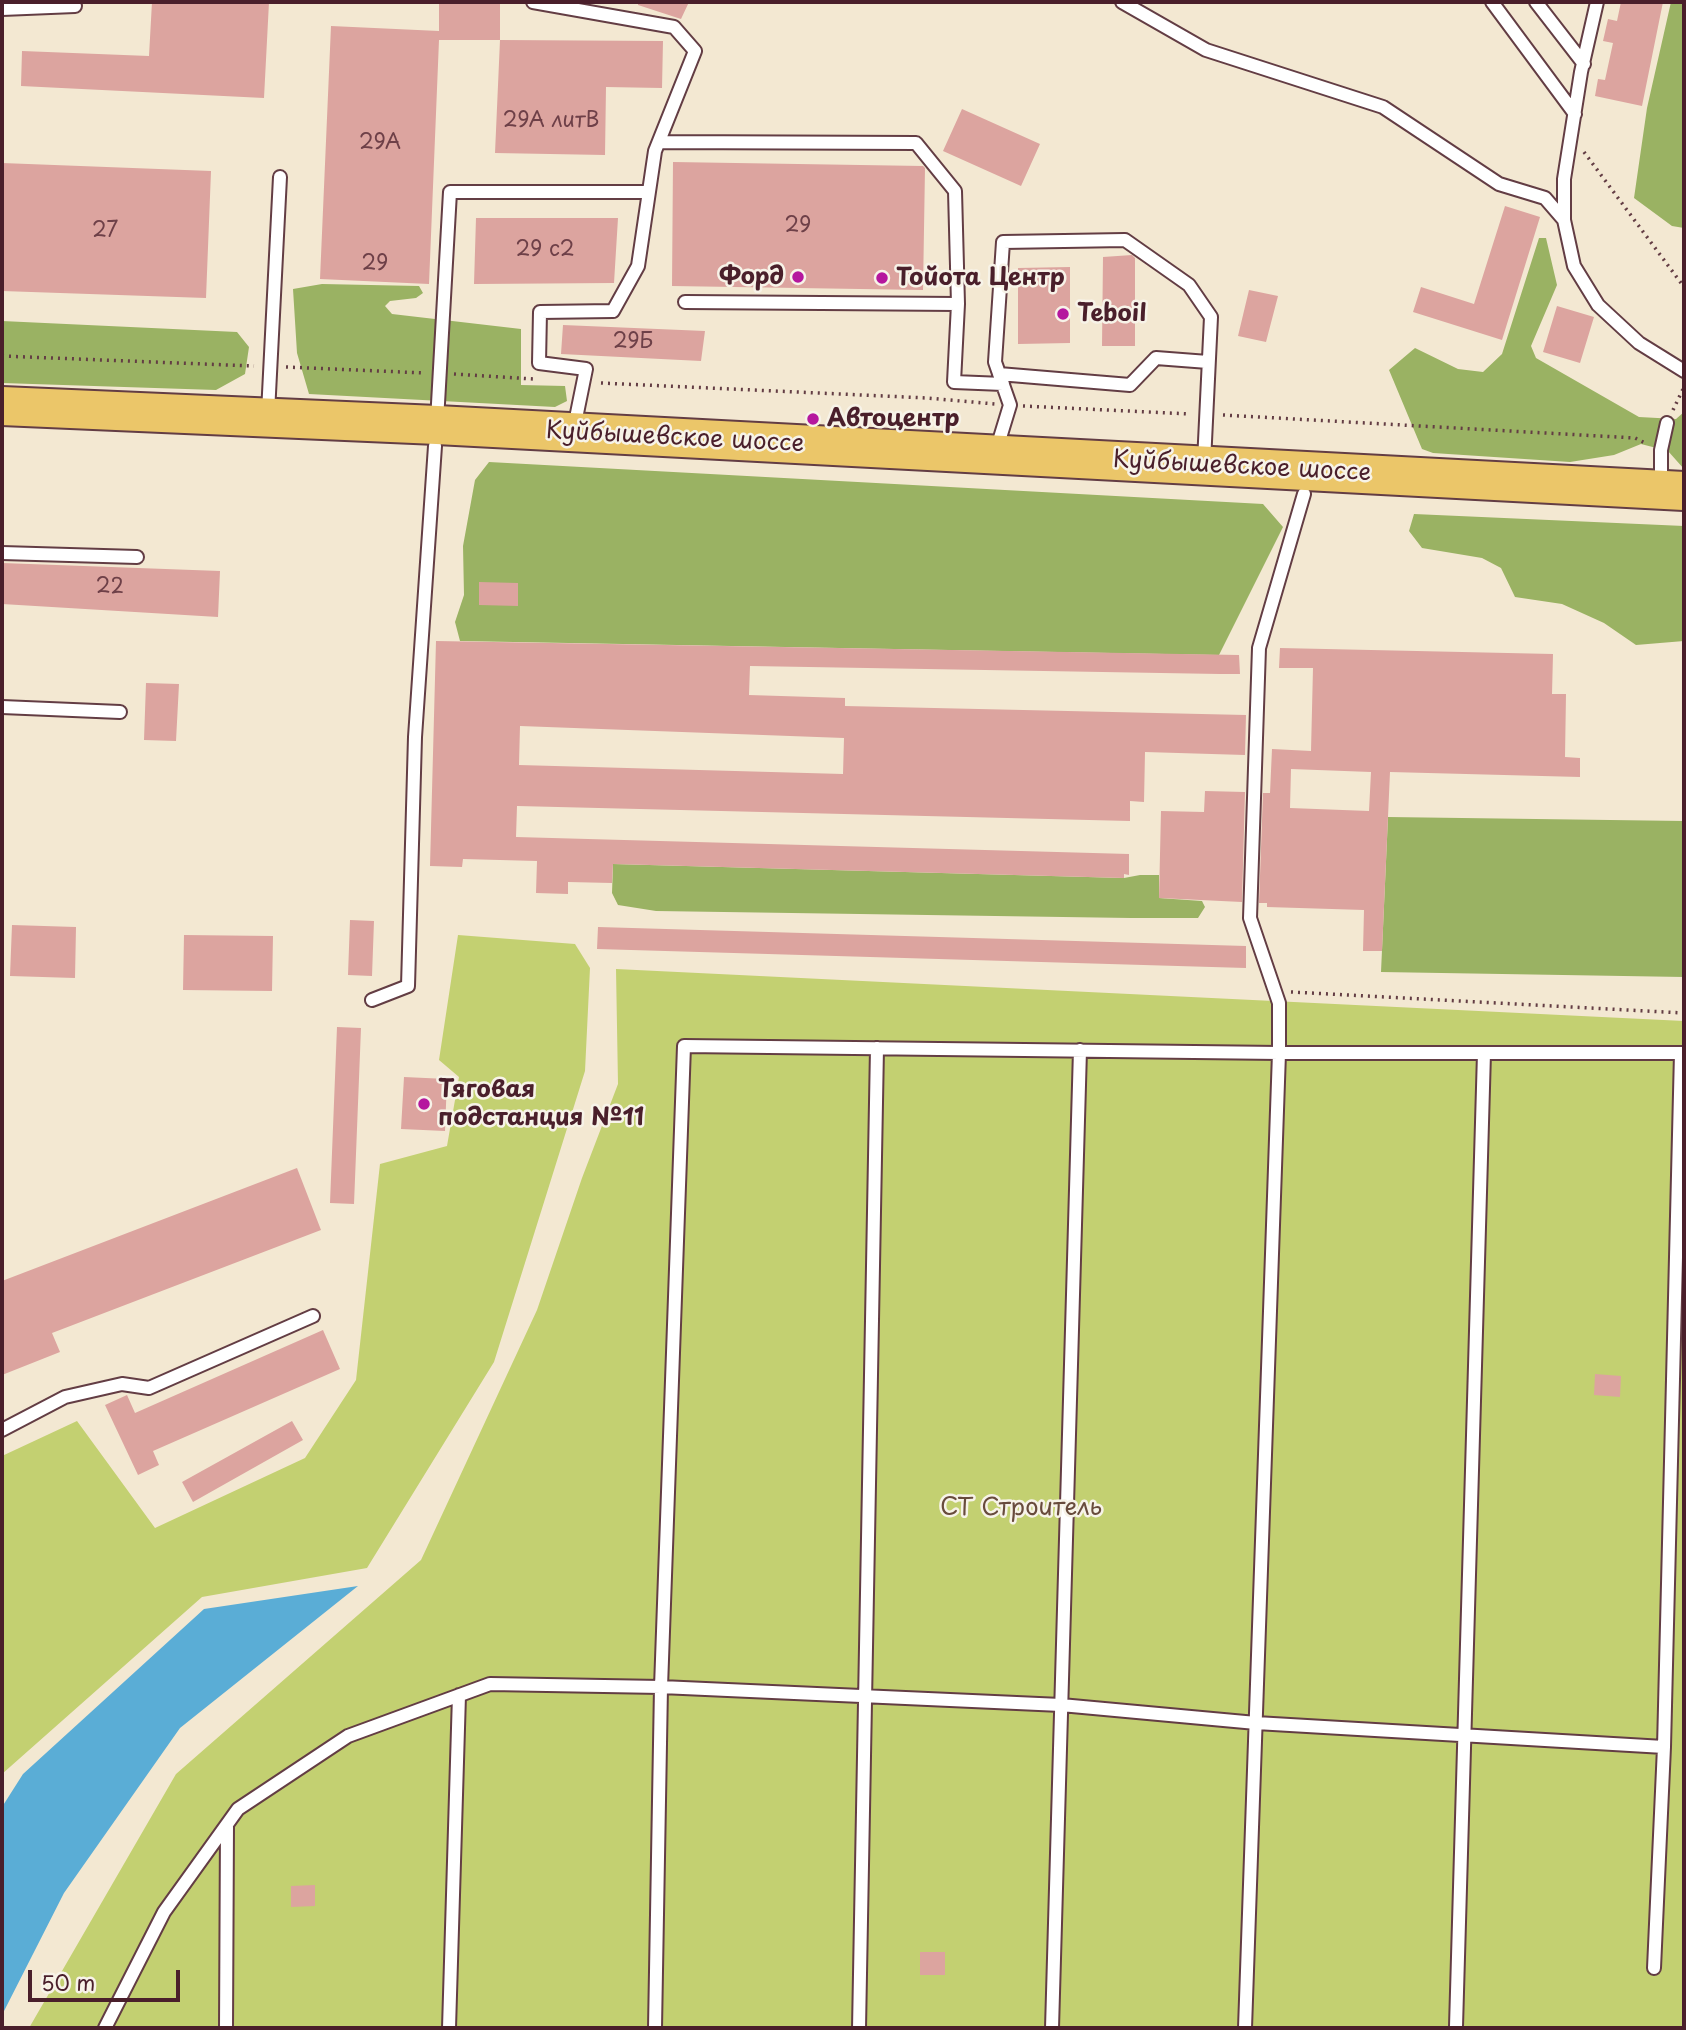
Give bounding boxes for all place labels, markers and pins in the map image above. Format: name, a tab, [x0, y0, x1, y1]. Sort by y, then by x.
place label: Форд	[719, 263, 784, 291]
place label: Тойота Центр	[896, 264, 1065, 292]
marker: Форд	[790, 269, 806, 285]
marker: Тойота Центр	[874, 270, 890, 286]
place label: Teboil	[1077, 300, 1146, 328]
marker: Teboil	[1055, 306, 1071, 322]
place label: Автоцентр	[827, 405, 959, 433]
marker: Автоцентр	[805, 411, 821, 427]
place label: Тяговая подстанция №11	[438, 1076, 644, 1132]
marker: Тяговая подстанция №11	[416, 1096, 432, 1112]

